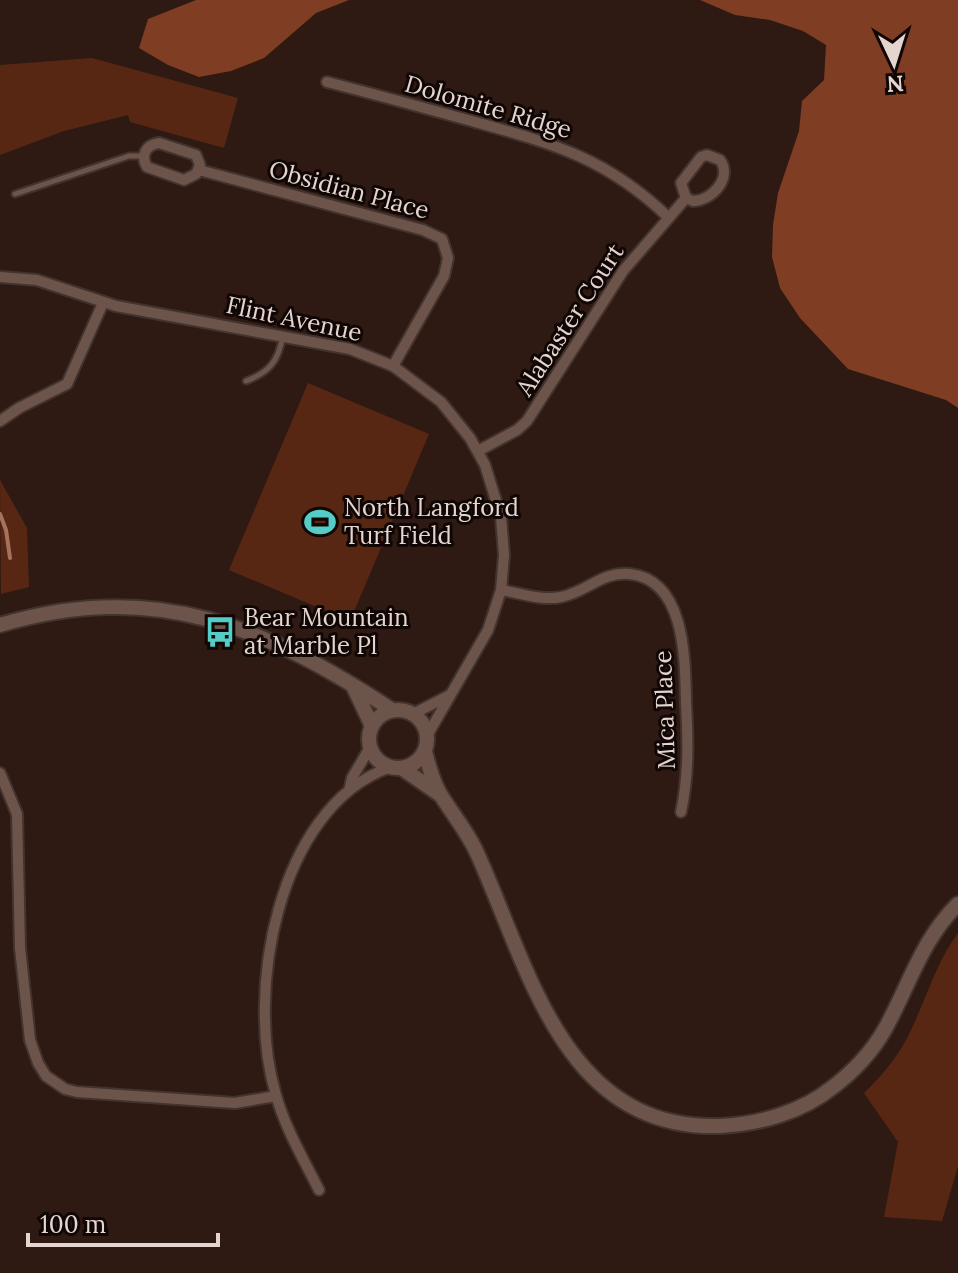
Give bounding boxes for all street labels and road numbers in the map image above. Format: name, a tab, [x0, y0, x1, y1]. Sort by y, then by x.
street label: Dolomite Ridge	[401, 68, 575, 145]
street label: Obsidian Place	[266, 153, 432, 226]
street label: Alabaster Court	[508, 237, 631, 403]
street label: Flint Avenue	[223, 289, 365, 348]
street label: Mica Place	[647, 650, 682, 770]

